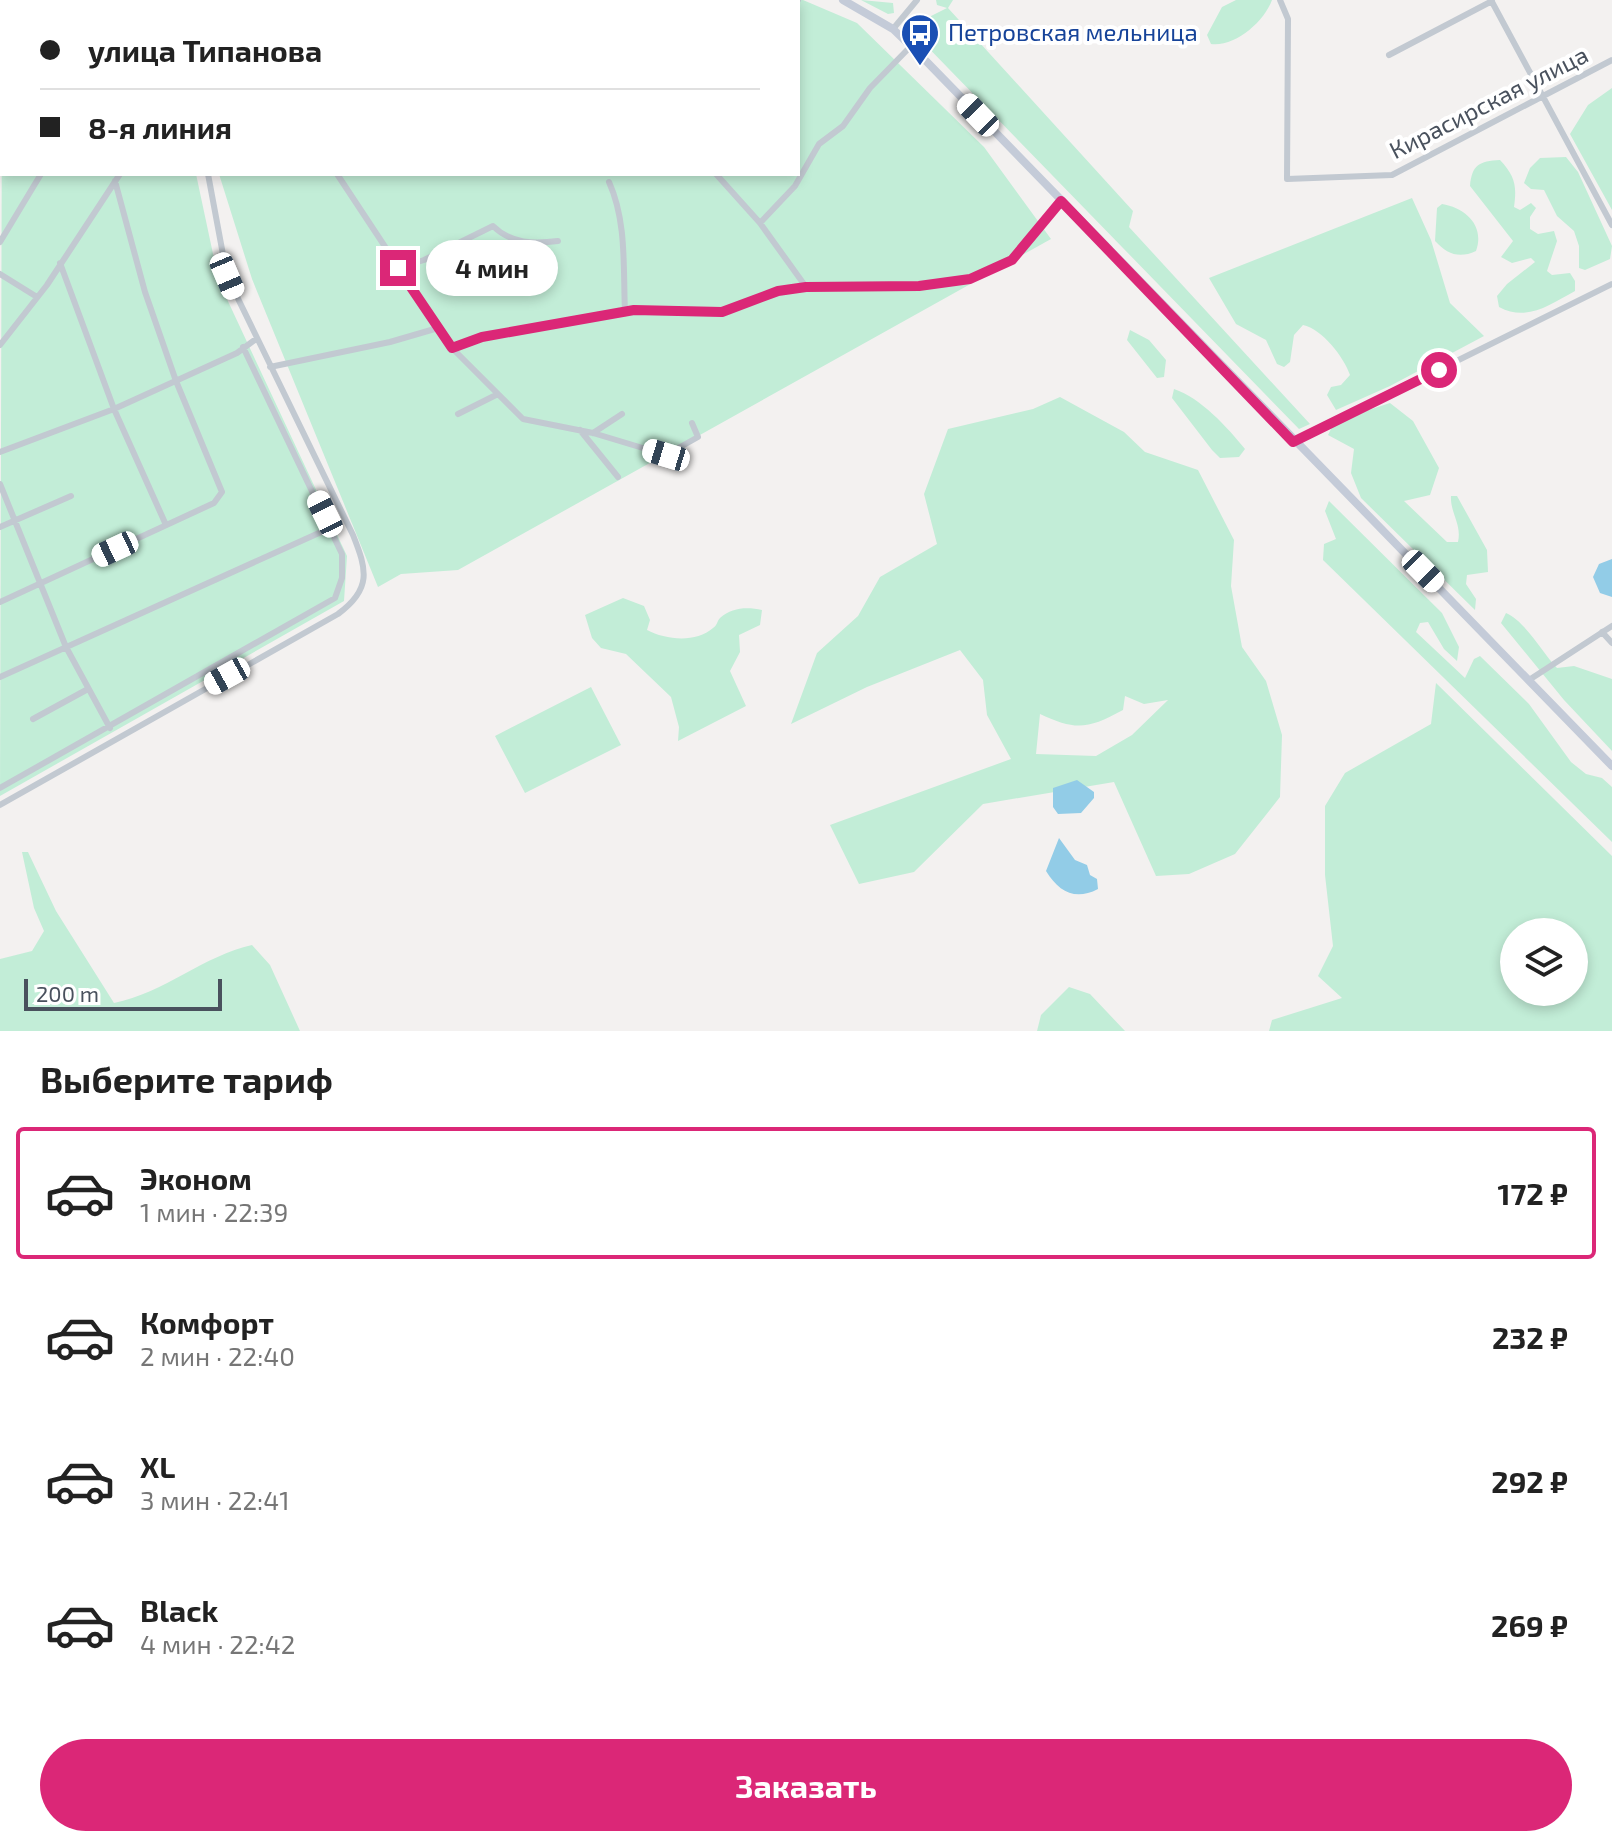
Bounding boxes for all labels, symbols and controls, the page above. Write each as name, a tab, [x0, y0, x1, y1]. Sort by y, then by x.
bus stop icon: Петровская мельница	[899, 12, 941, 67]
place label: Петровская мельница	[948, 17, 1198, 46]
text: улица Типанова	[88, 32, 322, 68]
street label: Кирасирская улица	[1384, 39, 1593, 165]
car	[953, 89, 1003, 141]
text: 8-я линия	[88, 109, 232, 145]
callout: 4 мин	[426, 240, 558, 296]
car	[207, 249, 247, 303]
route end	[380, 250, 416, 286]
text: 4 мин	[455, 252, 529, 283]
route start	[1421, 352, 1457, 388]
car	[640, 437, 692, 473]
car	[304, 487, 346, 541]
car	[88, 528, 142, 570]
car	[1398, 546, 1448, 596]
car	[200, 654, 254, 698]
map controls	[1500, 918, 1588, 1006]
button: layers	[1500, 918, 1588, 1006]
scale bar	[24, 975, 222, 1011]
text: 200 m	[36, 980, 99, 1006]
text: Выберите тариф	[40, 1057, 333, 1100]
icon: car	[44, 1157, 116, 1229]
text: Эконом	[140, 1160, 252, 1196]
text: 172 ₽	[1498, 1175, 1568, 1211]
text: 1 мин · 22:39	[140, 1196, 288, 1227]
icon: car	[44, 1301, 116, 1373]
text: Комфорт	[140, 1304, 274, 1340]
text: 232 ₽	[1492, 1319, 1568, 1355]
text: 2 мин · 22:40	[140, 1340, 295, 1371]
icon: car	[44, 1445, 116, 1517]
text: XL	[140, 1448, 175, 1484]
text: 292 ₽	[1491, 1463, 1568, 1499]
text: 3 мин · 22:41	[140, 1484, 290, 1515]
icon: car	[44, 1589, 116, 1661]
text: Black	[140, 1592, 218, 1628]
text: 269 ₽	[1491, 1607, 1568, 1643]
text: 4 мин · 22:42	[140, 1628, 295, 1659]
button: Заказать	[40, 1739, 1572, 1831]

